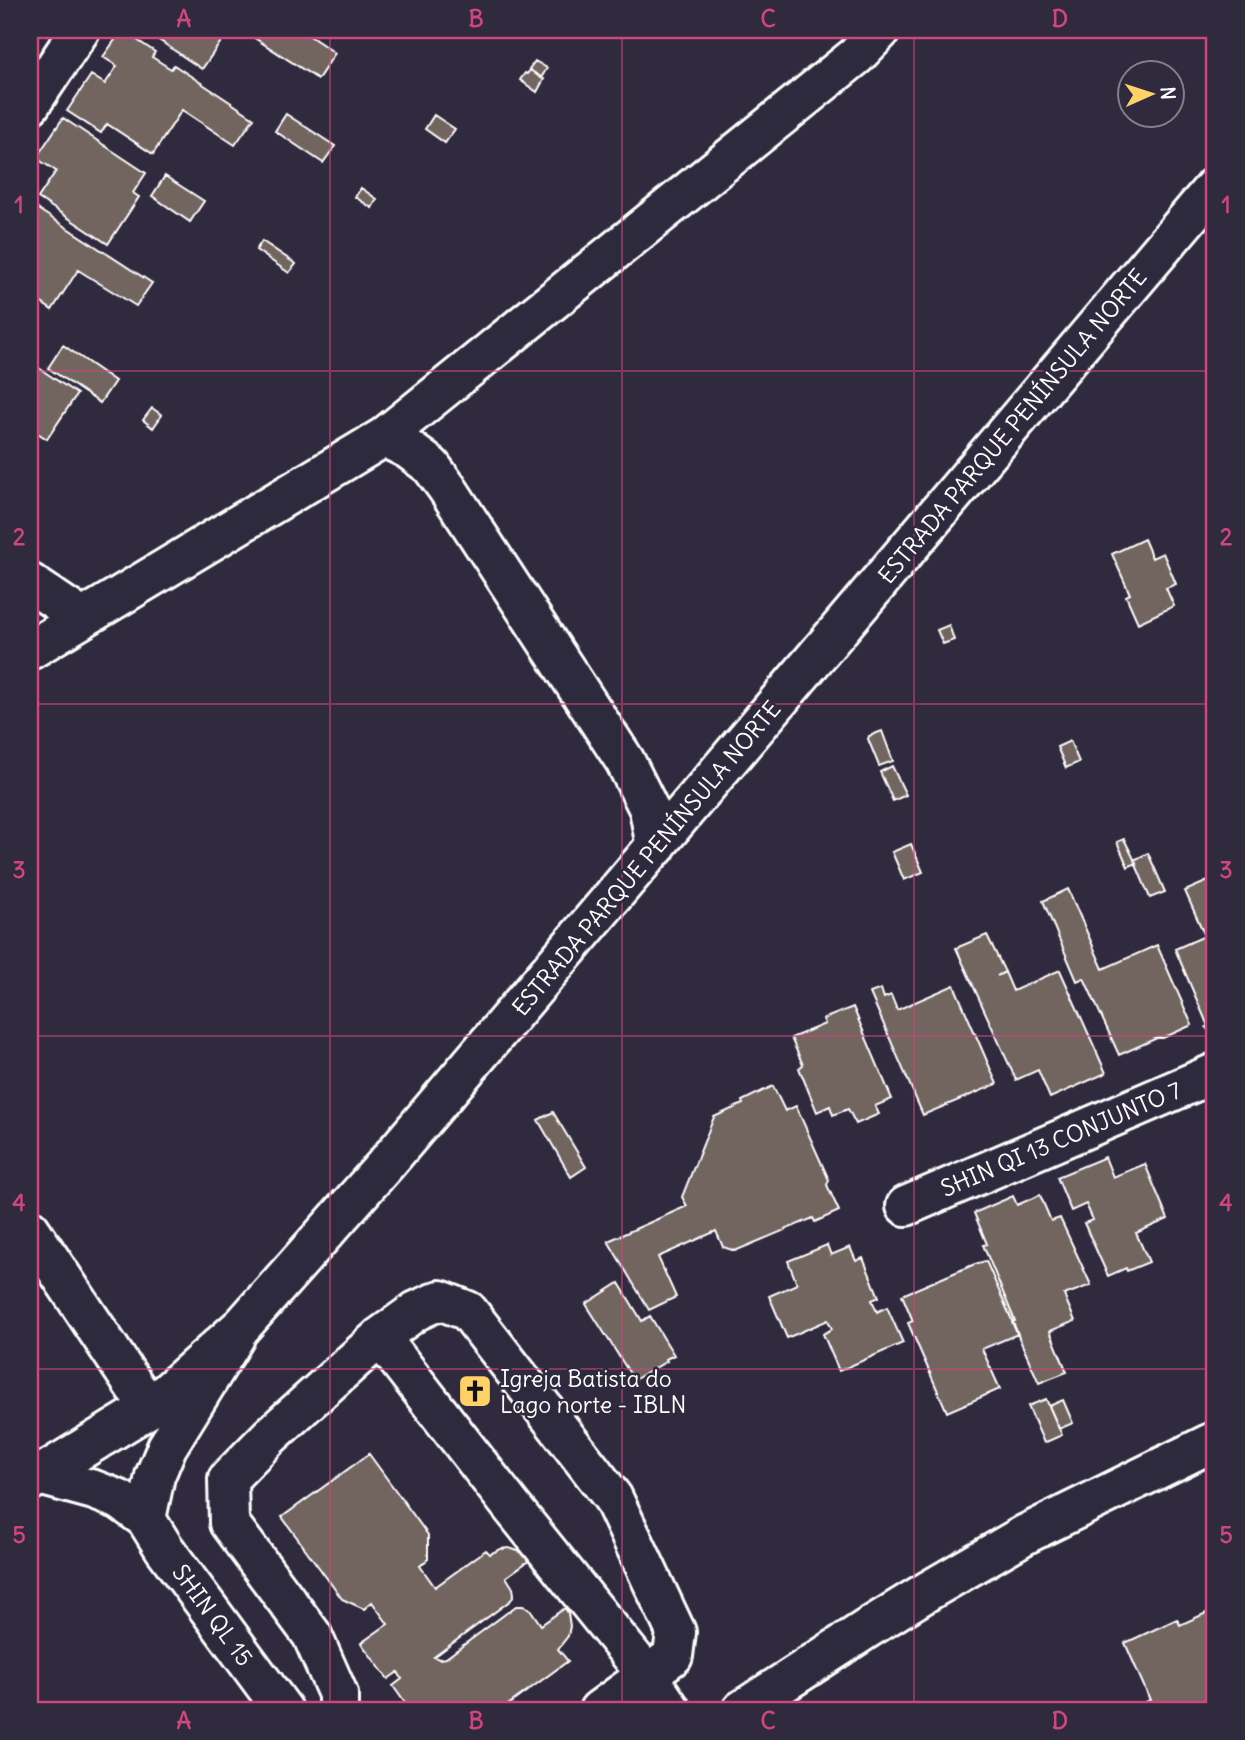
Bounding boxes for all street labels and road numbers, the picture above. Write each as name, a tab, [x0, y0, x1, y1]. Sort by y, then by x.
street label: ESTRADA PARQUE PENÍNSULA NORTE	[872, 263, 1152, 589]
street label: ESTRADA PARQUE PENÍNSULA NORTE	[506, 695, 786, 1021]
street label: SHIN QI 13 CONJUNTO 7	[936, 1075, 1186, 1203]
street label: SHIN QL 15	[166, 1559, 260, 1671]

